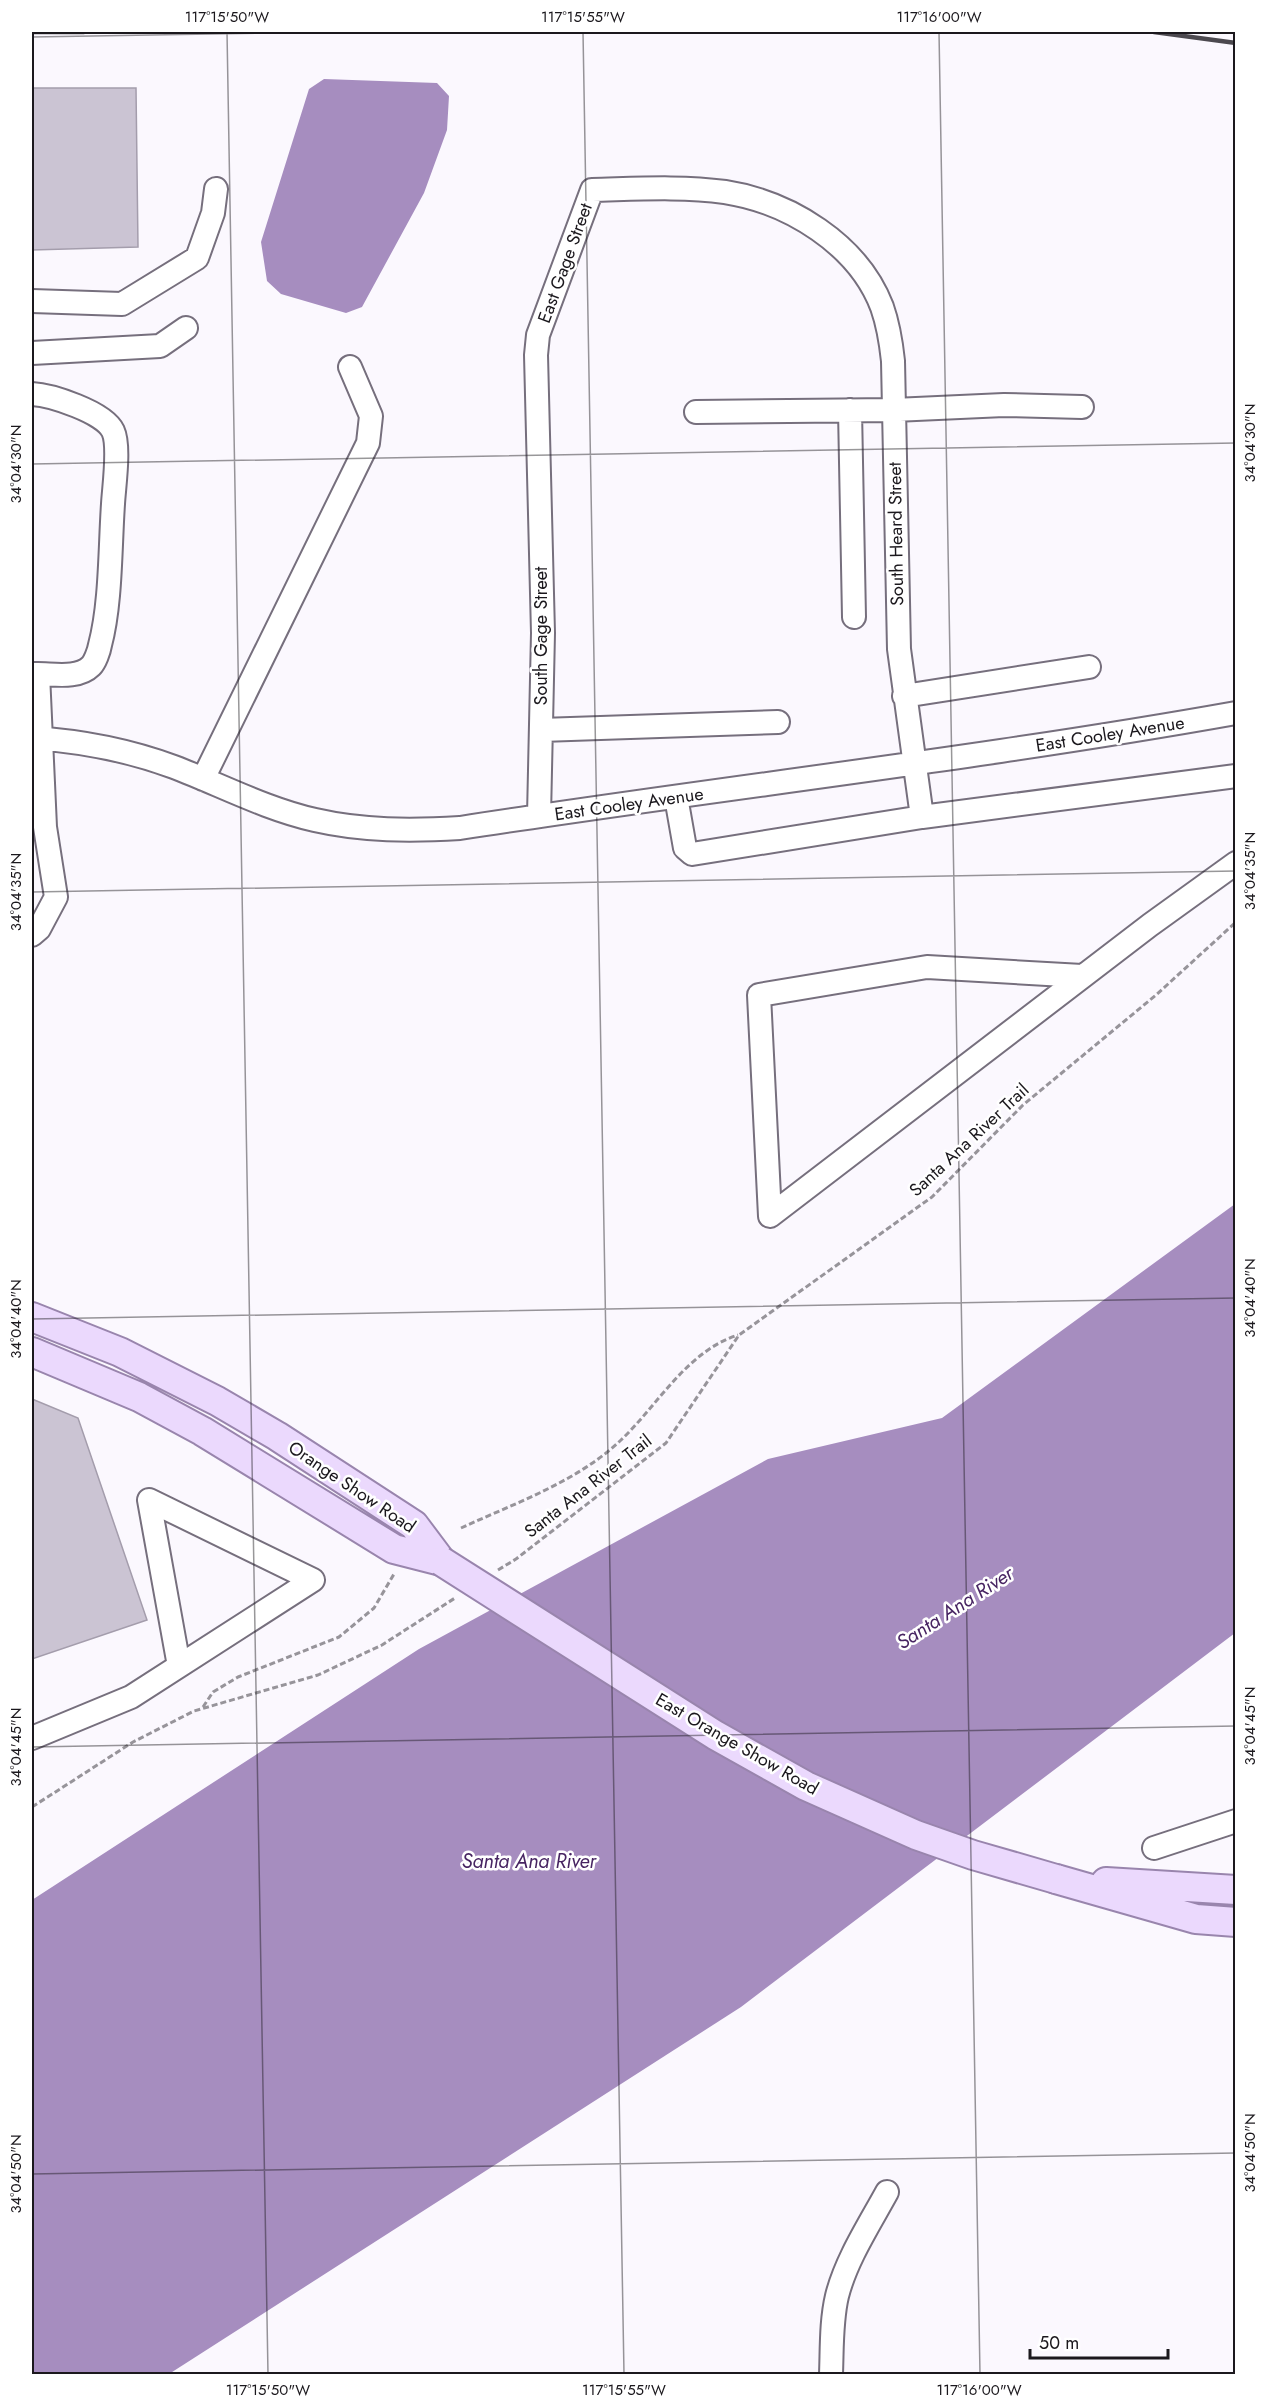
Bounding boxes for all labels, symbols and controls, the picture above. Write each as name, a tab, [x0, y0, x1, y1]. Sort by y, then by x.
text: 117°15'50"W	[185, 6, 269, 28]
text: 117°15'55"W	[541, 6, 625, 28]
text: 117°16'00"W	[896, 6, 982, 28]
street label: East Gage Street	[531, 199, 599, 327]
text: 34°04'30"N	[1239, 404, 1261, 482]
text: 34°04'30"N	[5, 425, 27, 503]
street label: South Heard Street	[882, 461, 910, 606]
street label: South Gage Street	[528, 566, 554, 705]
street label: East Cooley Avenue	[1034, 709, 1186, 759]
street label: East Cooley Avenue	[553, 781, 705, 827]
text: 34°04'35"N	[1239, 832, 1261, 910]
text: 34°04'35"N	[5, 853, 27, 931]
street label: Santa Ana River Trail	[903, 1077, 1035, 1203]
text: 34°04'40"N	[1239, 1258, 1261, 1338]
text: 34°04'40"N	[5, 1279, 27, 1359]
street label: Santa Ana River Trail	[519, 1428, 657, 1544]
street label: Orange Show Road	[283, 1435, 421, 1539]
water label: Santa Ana River	[891, 1558, 1020, 1657]
street label: East Orange Show Road	[651, 1687, 823, 1801]
text: 34°04'45"N	[1239, 1687, 1261, 1765]
text: 34°04'45"N	[5, 1708, 27, 1786]
water label: Santa Ana River	[462, 1847, 598, 1876]
text: 34°04'50"N	[1239, 2113, 1261, 2193]
text: 34°04'50"N	[5, 2134, 27, 2214]
scale bar	[1030, 2322, 1168, 2360]
text: 50 m	[1039, 2330, 1079, 2356]
text: 117°15'50"W	[226, 2379, 310, 2401]
text: 117°15'55"W	[582, 2379, 666, 2401]
text: 117°16'00"W	[936, 2379, 1022, 2401]

